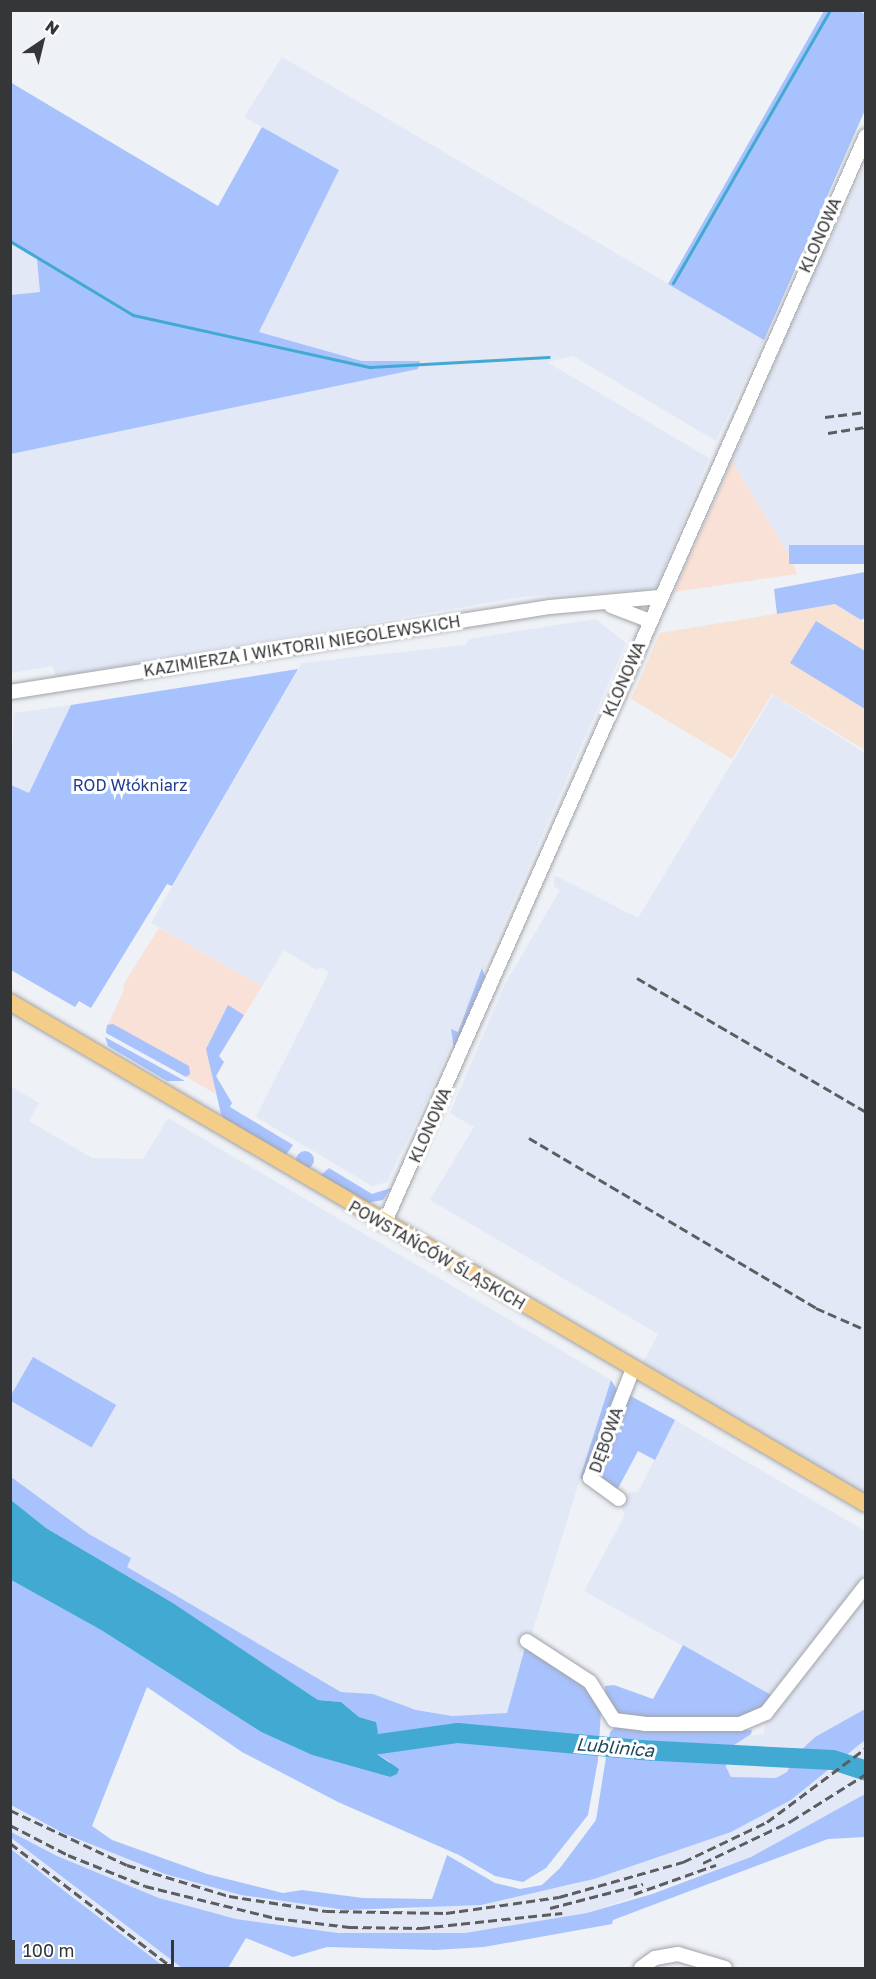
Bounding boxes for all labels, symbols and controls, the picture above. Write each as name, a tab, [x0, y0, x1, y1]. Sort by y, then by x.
north arrow	[12, 12, 72, 72]
text: N	[42, 16, 63, 39]
street label: KLONOWA	[795, 194, 845, 276]
street label: KAZIMIERZA I WIKTORII NIEGOLEWSKICH	[142, 611, 462, 681]
street label: KLONOWA	[599, 638, 649, 720]
park label: ROD Włókniarz	[73, 775, 187, 795]
street label: KLONOWA	[405, 1084, 455, 1166]
street label: POWSTAŃCÓW ŚLĄSKICH	[345, 1197, 529, 1313]
street label: DĘBOWA	[585, 1405, 627, 1475]
water label: Lublinica	[575, 1733, 655, 1761]
scale bar	[15, 1928, 177, 1966]
text: 100 m	[23, 1939, 74, 1961]

